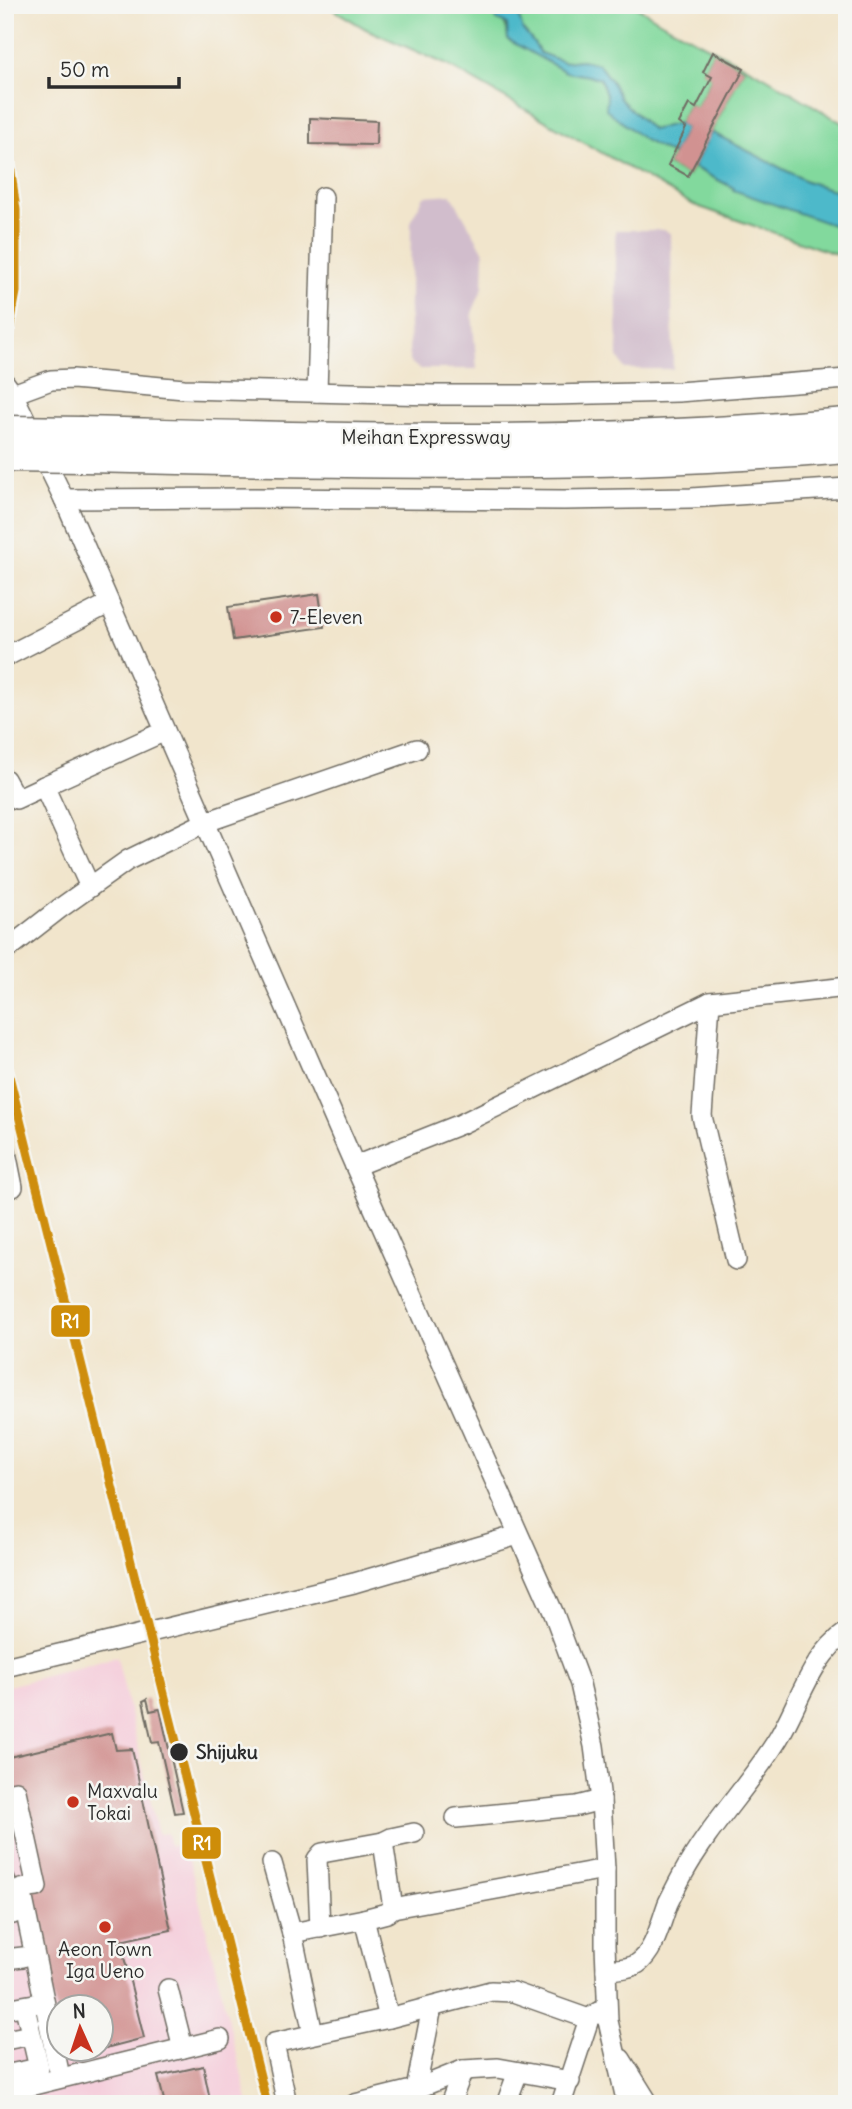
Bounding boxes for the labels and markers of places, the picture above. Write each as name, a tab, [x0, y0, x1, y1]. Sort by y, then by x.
place label: 7-Eleven	[290, 605, 363, 629]
marker: 7-Eleven	[268, 609, 284, 625]
place label: Shijuku	[196, 1740, 258, 1764]
marker: Shijuku	[168, 1741, 190, 1763]
place label: Maxvalu Tokai	[87, 1779, 158, 1825]
marker: Maxvalu Tokai	[65, 1794, 81, 1810]
marker: Aeon Town Iga Ueno	[97, 1919, 113, 1935]
place label: Aeon Town Iga Ueno	[58, 1937, 152, 1983]

